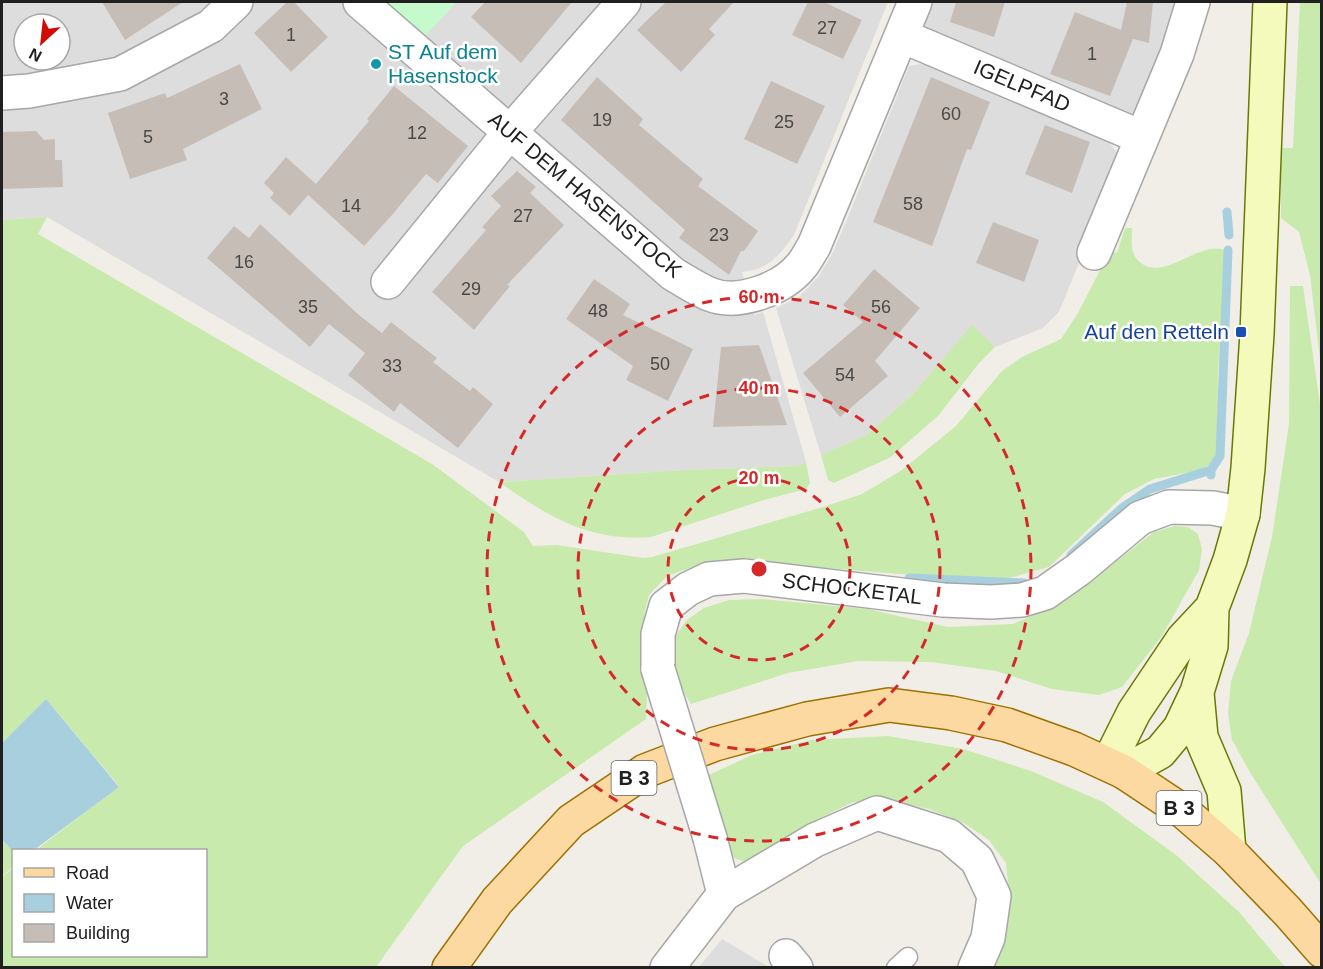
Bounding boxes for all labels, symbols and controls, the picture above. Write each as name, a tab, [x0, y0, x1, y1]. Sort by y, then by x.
north arrow	[12, 12, 72, 72]
house number: 27	[817, 18, 837, 38]
house number: 1	[286, 25, 296, 45]
place label: ST Auf dem Hasenstock	[388, 40, 498, 87]
house number: 1	[1087, 44, 1097, 64]
text: N	[26, 45, 44, 65]
street label: IGELPFAD	[970, 55, 1074, 116]
marker: ST Auf dem Hasenstock	[369, 57, 383, 71]
house number: 3	[219, 89, 229, 109]
house number: 60	[941, 104, 961, 124]
street label: AUF DEM HASENSTOCK	[484, 107, 686, 282]
house number: 19	[592, 110, 612, 130]
house number: 25	[774, 112, 794, 132]
house number: 12	[407, 123, 427, 143]
house number: 5	[143, 127, 153, 147]
house number: 58	[903, 194, 923, 214]
house number: 14	[341, 196, 361, 216]
house number: 27	[513, 206, 533, 226]
house number: 23	[709, 225, 729, 245]
house number: 16	[234, 252, 254, 272]
house number: 29	[461, 279, 481, 299]
text: 60 m	[738, 287, 780, 307]
house number: 35	[298, 297, 318, 317]
house number: 56	[871, 297, 891, 317]
house number: 48	[588, 301, 608, 321]
place label: Auf den Retteln	[1084, 320, 1229, 343]
marker: Auf den Retteln	[1234, 325, 1248, 339]
house number: 50	[650, 354, 670, 374]
house number: 33	[382, 356, 402, 376]
house number: 54	[835, 365, 855, 385]
text: 40 m	[738, 378, 780, 398]
text: 20 m	[738, 468, 780, 488]
centre of rings	[749, 559, 769, 579]
street label: SCHOCKETAL	[781, 569, 923, 608]
road number: B 3	[612, 761, 656, 795]
road number: B 3	[1156, 791, 1202, 825]
legend	[12, 849, 207, 957]
text: Road	[66, 863, 109, 883]
text: Water	[66, 893, 113, 913]
text: Building	[66, 923, 130, 943]

